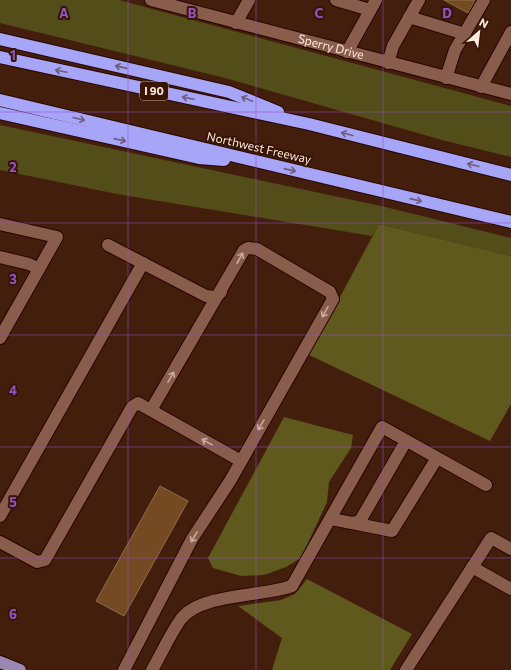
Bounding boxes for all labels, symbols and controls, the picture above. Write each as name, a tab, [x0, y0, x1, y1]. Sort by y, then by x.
text: A	[59, 5, 69, 21]
text: B	[188, 5, 197, 21]
text: C	[315, 5, 324, 21]
text: D	[442, 5, 452, 21]
north arrow	[459, 12, 499, 52]
text: N	[477, 15, 491, 30]
street label: Sperry Drive	[297, 31, 366, 61]
text: 1	[10, 47, 16, 63]
one-way arrow	[114, 63, 127, 71]
one-way arrow	[55, 66, 68, 74]
road number: I 90	[140, 82, 168, 100]
one-way arrow	[182, 94, 195, 102]
one-way arrow	[241, 95, 253, 102]
one-way arrow	[72, 115, 85, 123]
street label: Northwest Freeway	[206, 128, 313, 166]
one-way arrow	[341, 129, 354, 137]
one-way arrow	[113, 137, 126, 145]
text: 2	[9, 159, 17, 175]
one-way arrow	[467, 161, 480, 169]
one-way arrow	[283, 166, 296, 174]
one-way arrow	[410, 196, 423, 204]
one-way arrow	[237, 252, 244, 264]
text: 3	[9, 271, 17, 287]
one-way arrow	[321, 306, 329, 318]
one-way arrow	[167, 371, 175, 383]
text: 4	[9, 382, 17, 398]
one-way arrow	[257, 419, 264, 431]
one-way arrow	[201, 437, 213, 445]
text: 5	[9, 494, 17, 510]
one-way arrow	[189, 531, 197, 543]
text: 6	[9, 606, 17, 622]

